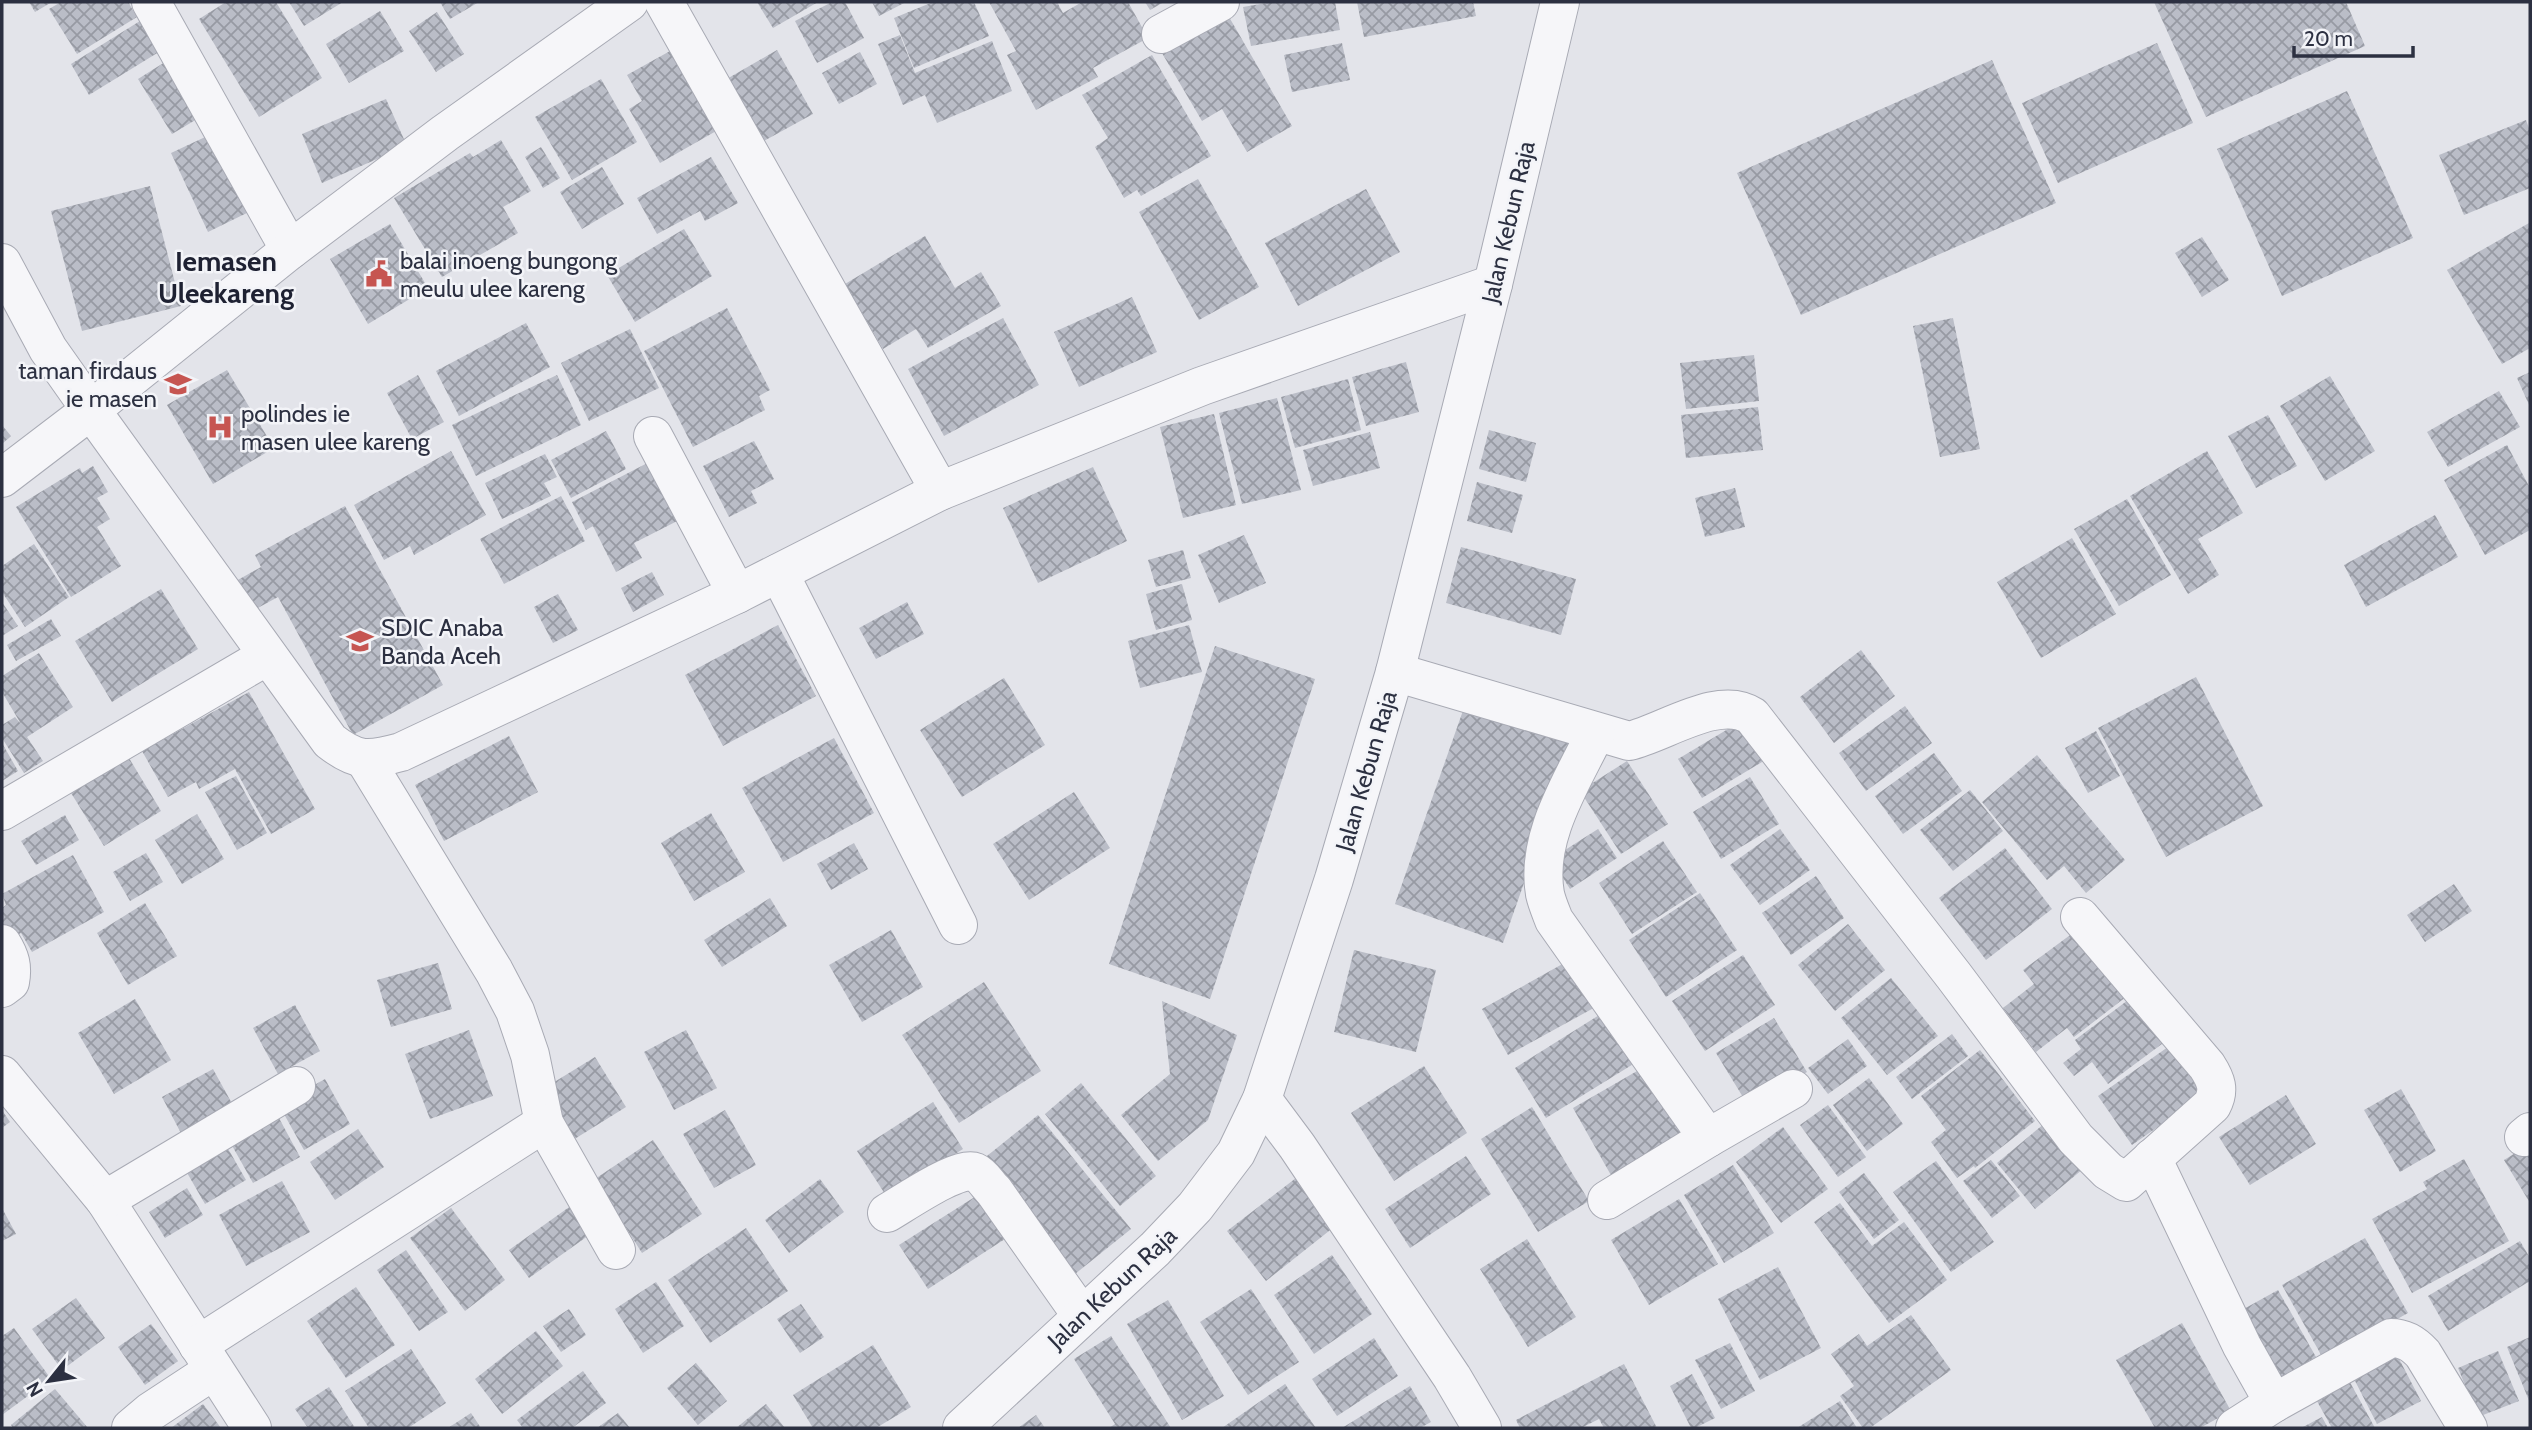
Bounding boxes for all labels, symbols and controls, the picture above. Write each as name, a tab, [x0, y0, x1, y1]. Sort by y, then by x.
scale bar	[2294, 14, 2413, 58]
text: 20 m	[2304, 26, 2353, 51]
street label: Jalan Kebun Raja	[1475, 138, 1541, 307]
district label: Iemasen Uleekareng	[158, 244, 294, 310]
place label: balai inoeng bungong meulu ulee kareng	[400, 246, 618, 303]
public building icon: balai inoeng bungong meulu ulee kareng	[364, 259, 394, 289]
place label: taman firdaus ie masen	[18, 356, 157, 413]
school or university icon: taman firdaus ie masen	[163, 369, 193, 399]
place label: polindes ie masen ulee kareng	[241, 399, 431, 456]
hospital icon: polindes ie masen ulee kareng	[205, 412, 235, 442]
place label: SDIC Anaba Banda Aceh	[381, 613, 504, 670]
school or university icon: SDIC Anaba Banda Aceh	[345, 626, 375, 656]
street label: Jalan Kebun Raja	[1329, 687, 1403, 856]
street label: Jalan Kebun Raja	[1041, 1221, 1183, 1356]
north arrow	[14, 1346, 84, 1416]
text: N	[21, 1378, 48, 1401]

